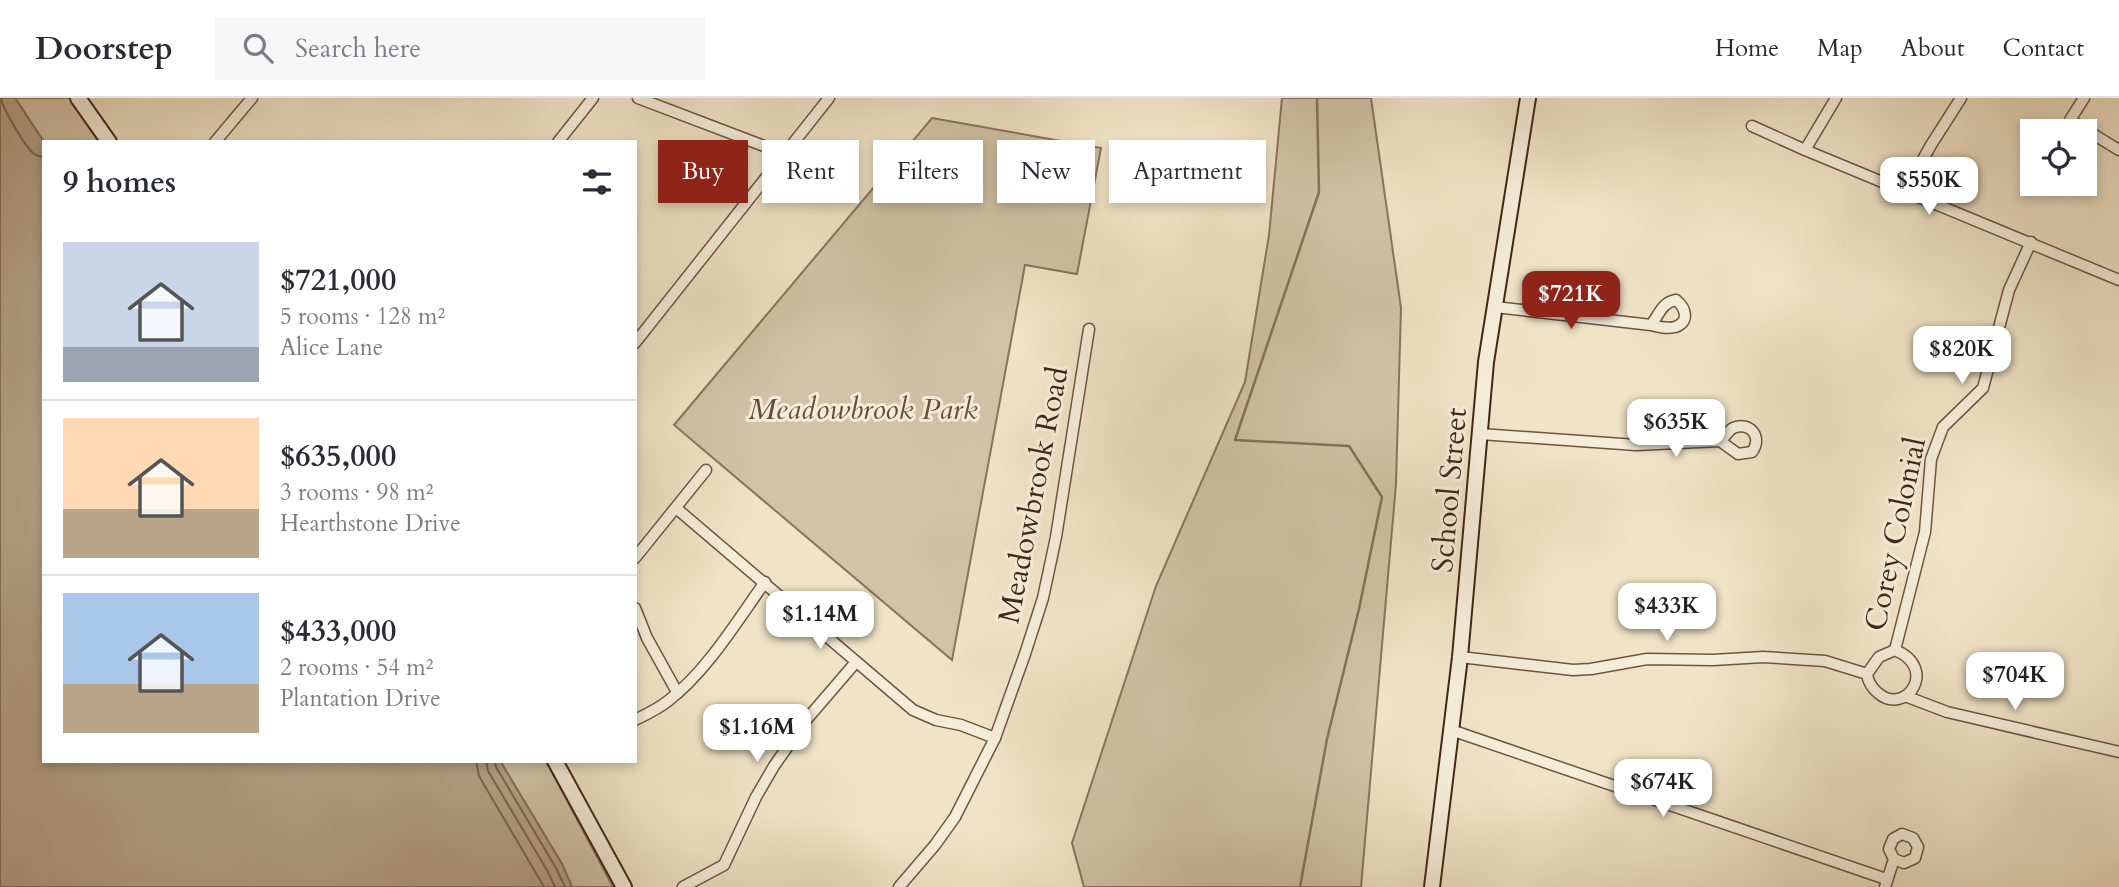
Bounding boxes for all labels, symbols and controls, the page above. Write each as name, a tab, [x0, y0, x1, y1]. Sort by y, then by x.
search box	[215, 17, 705, 80]
text: Doorstep	[35, 26, 173, 71]
icon: search	[239, 29, 277, 67]
text: Search here	[295, 31, 421, 66]
text: Home	[1715, 32, 1779, 65]
text: Map	[1817, 32, 1863, 65]
text: About	[1901, 32, 1965, 65]
text: Contact	[2003, 32, 2084, 65]
map controls	[2020, 119, 2097, 196]
button: locate	[2020, 119, 2097, 196]
chip: Buy	[658, 140, 748, 203]
chip: Rent	[762, 140, 859, 203]
chip: Filters	[873, 140, 983, 203]
chip: New	[997, 140, 1095, 203]
chip: Apartment	[1109, 140, 1266, 203]
pin: $550K	[1880, 158, 1978, 217]
text: 9 homes	[63, 162, 176, 203]
icon: filters	[578, 163, 616, 201]
text: $550K	[1896, 164, 1962, 195]
text: $721,000	[280, 260, 396, 301]
icon: home	[119, 270, 203, 354]
pin: $721K	[1522, 272, 1620, 331]
text: $721K	[1538, 278, 1604, 309]
text: 5 rooms · 128 m²	[280, 301, 445, 332]
pin: $820K	[1913, 327, 2011, 386]
text: Alice Lane	[280, 332, 383, 363]
text: $820K	[1929, 333, 1995, 364]
street label: Meadowbrook Road	[989, 363, 1078, 627]
park label: Meadowbrook Park	[748, 389, 978, 430]
pin: $635K	[1627, 400, 1725, 459]
street label: School Street	[1422, 405, 1477, 574]
text: $635K	[1643, 406, 1709, 437]
street label: Corey Colonial	[1855, 433, 1936, 635]
text: $635,000	[280, 436, 396, 477]
icon: home	[119, 446, 203, 530]
text: 3 rooms · 98 m²	[280, 477, 433, 508]
text: Hearthstone Drive	[280, 508, 461, 539]
pin: $433K	[1618, 584, 1716, 643]
text: $433K	[1634, 590, 1700, 621]
pin: $1.14M	[763, 592, 877, 651]
text: $1.14M	[782, 598, 858, 629]
text: $433,000	[280, 611, 396, 652]
icon: home	[119, 621, 203, 705]
text: 2 rooms · 54 m²	[280, 652, 433, 683]
pin: $704K	[1966, 652, 2064, 712]
text: $704K	[1982, 659, 2048, 690]
text: Plantation Drive	[280, 683, 441, 714]
pin: $1.16M	[700, 704, 814, 764]
text: $1.16M	[719, 711, 795, 742]
pin: $674K	[1614, 760, 1712, 819]
text: $674K	[1630, 766, 1696, 797]

